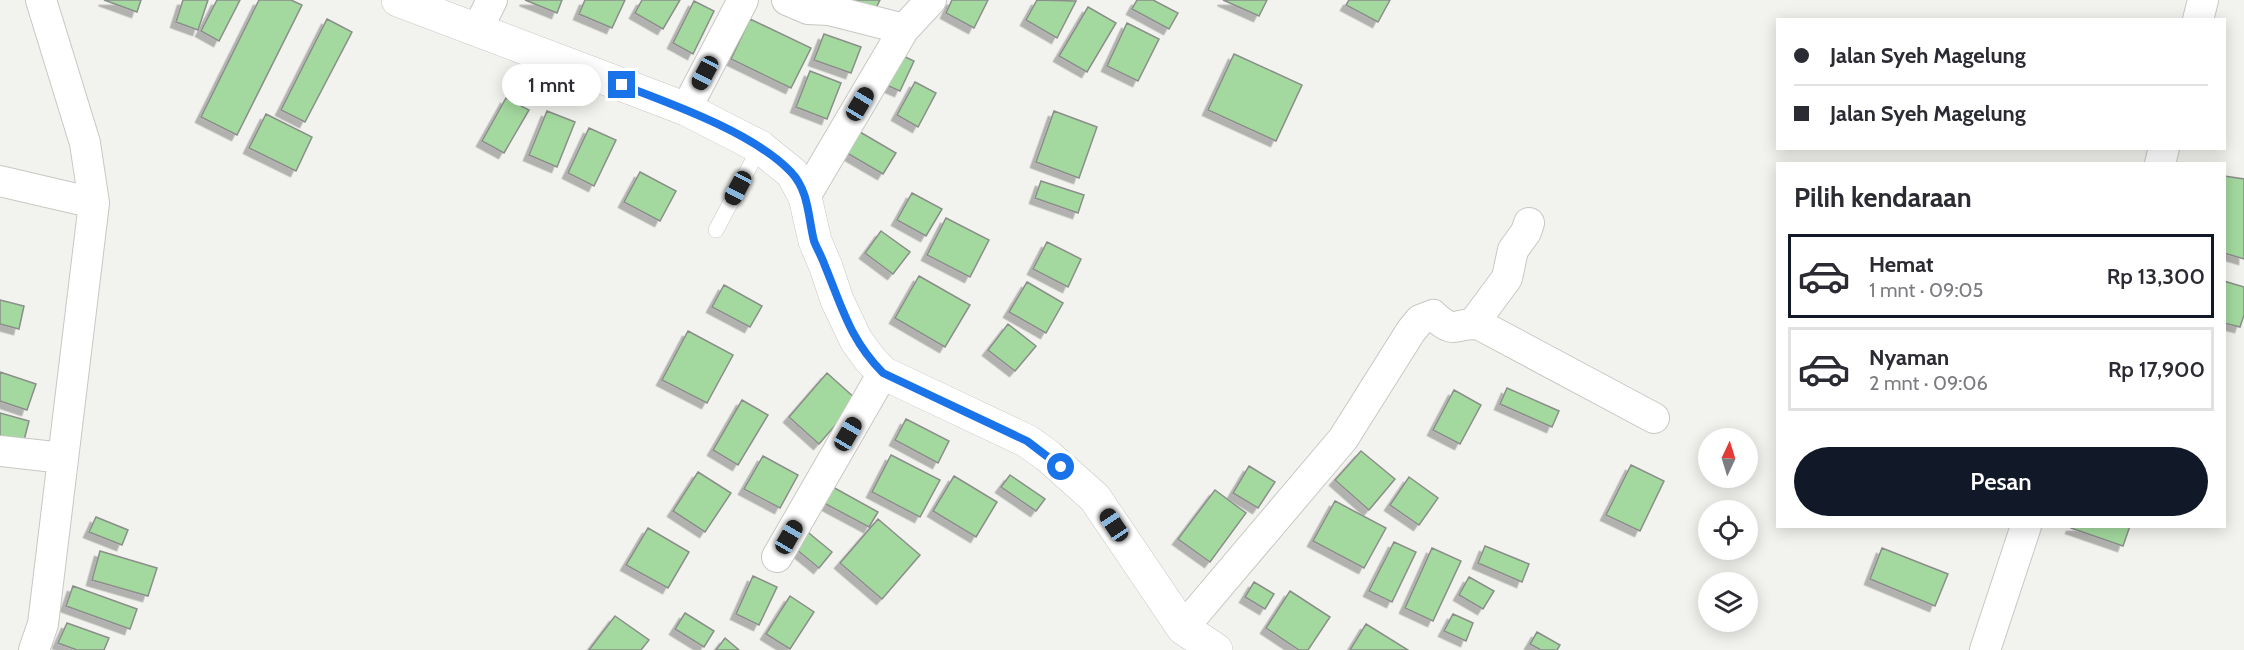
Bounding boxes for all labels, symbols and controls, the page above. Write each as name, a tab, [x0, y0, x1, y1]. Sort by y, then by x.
text: Jalan Syeh Magelung	[1830, 42, 2026, 69]
car	[689, 53, 721, 93]
callout: 1 mnt	[502, 64, 601, 106]
route end	[608, 71, 635, 98]
text: 1 mnt	[528, 73, 575, 97]
car	[843, 84, 877, 124]
text: Jalan Syeh Magelung	[1830, 100, 2026, 127]
car	[722, 168, 754, 208]
text: Pilih kendaraan	[1794, 181, 1972, 214]
icon: car	[1797, 249, 1851, 303]
text: Hemat	[1869, 251, 1934, 278]
text: Rp 13,300	[2107, 263, 2205, 290]
text: 1 mnt · 09:05	[1869, 278, 1983, 302]
icon: car	[1797, 342, 1851, 396]
text: Nyaman	[1869, 344, 1949, 371]
text: Rp 17,900	[2108, 356, 2205, 383]
text: 2 mnt · 09:06	[1869, 371, 1988, 395]
car	[831, 414, 865, 454]
north arrow	[1698, 428, 1758, 488]
map controls	[1698, 428, 1758, 632]
button: Pesan	[1794, 447, 2208, 516]
route start	[1047, 453, 1074, 480]
button: locate	[1698, 500, 1758, 560]
car	[1096, 505, 1132, 545]
car	[772, 517, 806, 557]
button: layers	[1698, 572, 1758, 632]

